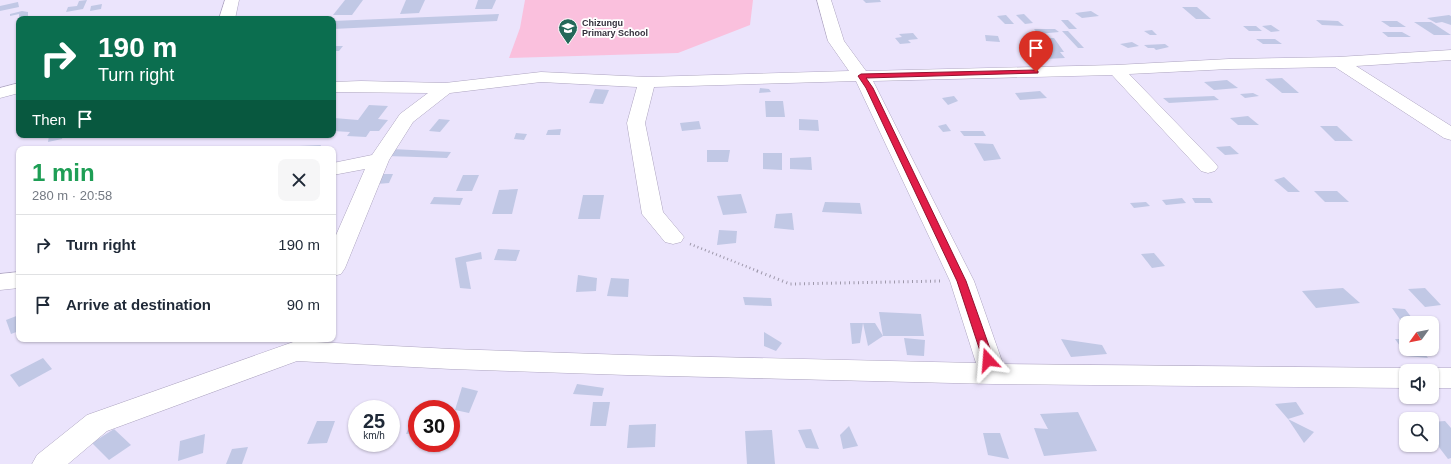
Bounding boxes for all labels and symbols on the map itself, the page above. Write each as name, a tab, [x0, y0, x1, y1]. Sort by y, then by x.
school or university icon: Chizungu Primary School	[557, 17, 579, 45]
place label: Chizungu Primary School	[582, 18, 648, 38]
pin	[1019, 31, 1053, 72]
north arrow	[1399, 316, 1439, 356]
position arrow	[967, 339, 1009, 381]
speed limit sign: 30	[408, 400, 460, 452]

